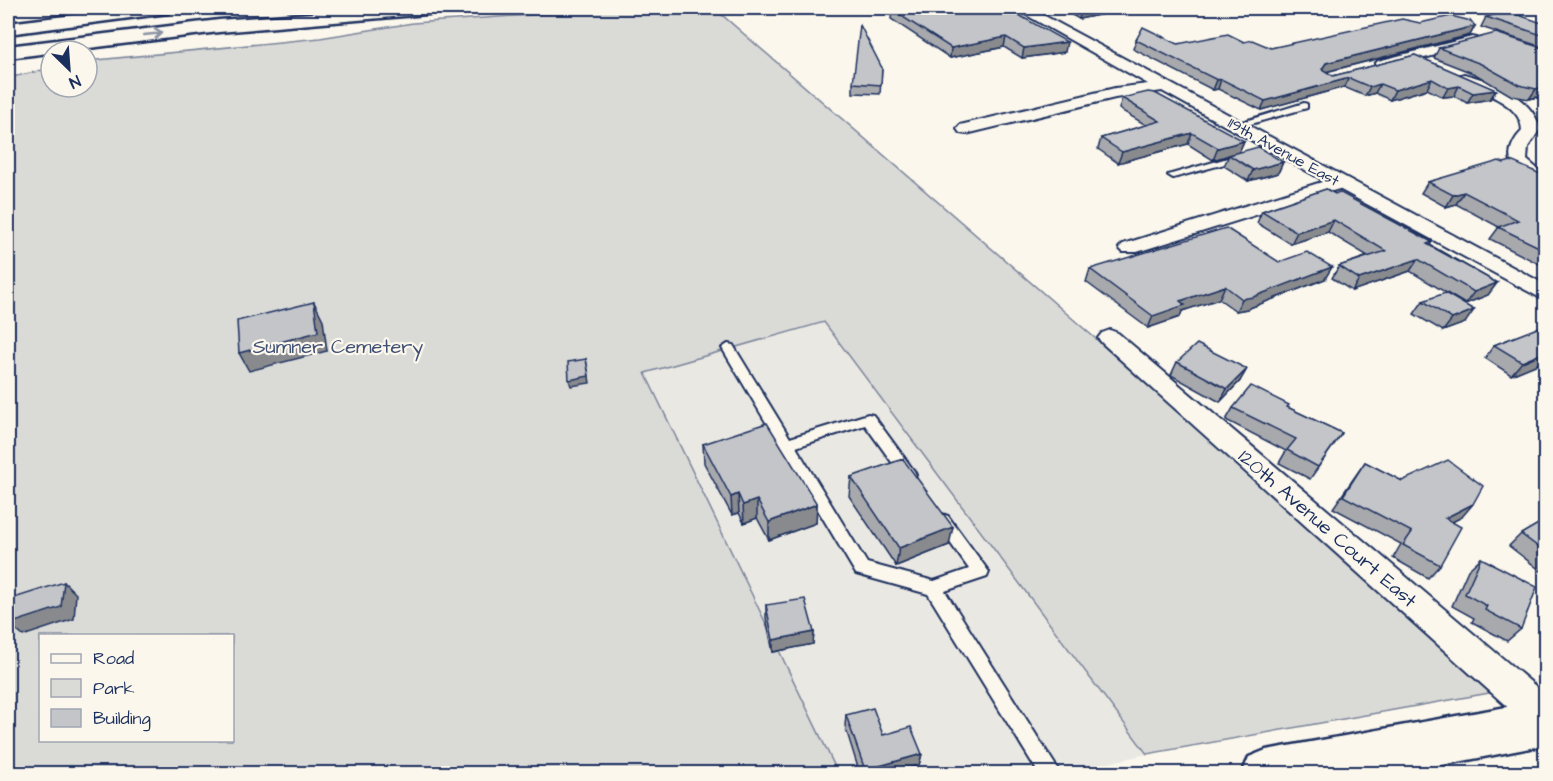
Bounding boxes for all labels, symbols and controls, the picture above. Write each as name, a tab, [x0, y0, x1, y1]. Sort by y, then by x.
one-way arrow	[142, 28, 162, 39]
north arrow	[39, 39, 99, 99]
text: N	[66, 70, 84, 94]
street label: 119th Avenue East	[1224, 112, 1344, 192]
park label: Sumner Cemetery	[253, 333, 423, 362]
street label: 120th Avenue Court East	[1232, 443, 1423, 614]
legend	[39, 634, 234, 742]
text: Road	[93, 646, 134, 671]
text: Park	[93, 676, 135, 701]
text: Building	[93, 706, 151, 732]

